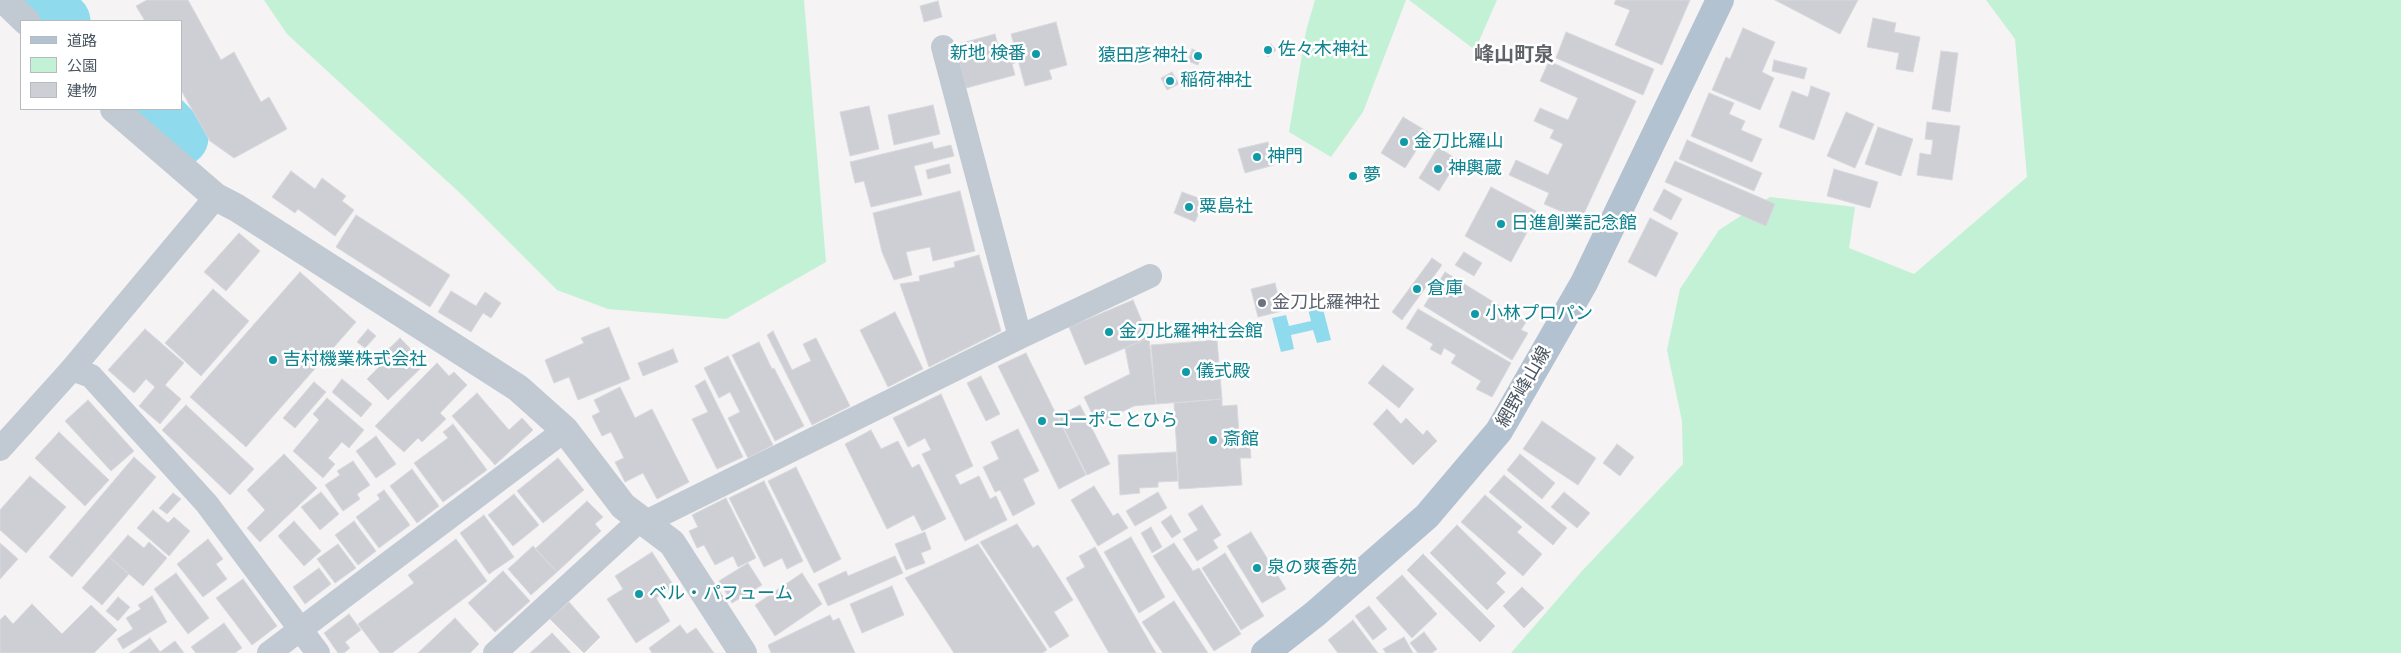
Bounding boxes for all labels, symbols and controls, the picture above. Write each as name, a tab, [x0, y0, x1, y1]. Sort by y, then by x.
legend	[20, 20, 182, 110]
text: 道路	[67, 32, 97, 50]
place label: 佐々木神社	[1278, 39, 1368, 61]
place label: 新地 検番	[950, 43, 1026, 65]
district label: 峰山町泉	[1474, 43, 1554, 67]
marker: 佐々木神社	[1262, 44, 1274, 56]
place label: 猿田彦神社	[1098, 45, 1188, 67]
marker: 新地 検番	[1030, 48, 1042, 60]
marker: 猿田彦神社	[1192, 50, 1204, 62]
text: 公園	[67, 57, 97, 75]
place label: 稲荷神社	[1180, 70, 1252, 92]
marker: 稲荷神社	[1164, 75, 1176, 87]
text: 建物	[67, 82, 97, 100]
place label: 金刀比羅山	[1414, 131, 1504, 153]
marker: 金刀比羅山	[1398, 136, 1410, 148]
place label: 神門	[1267, 146, 1303, 168]
marker: 神門	[1251, 151, 1263, 163]
place label: 神輿蔵	[1448, 158, 1502, 180]
marker: 神輿蔵	[1432, 163, 1444, 175]
place label: 夢	[1363, 165, 1381, 187]
marker: 夢	[1347, 170, 1359, 182]
place label: 粟島社	[1199, 196, 1253, 218]
marker: 粟島社	[1183, 201, 1195, 213]
place label: 日進創業記念館	[1511, 213, 1637, 235]
marker: 日進創業記念館	[1495, 218, 1507, 230]
place label: 倉庫	[1427, 278, 1463, 300]
marker: 倉庫	[1411, 283, 1423, 295]
place label: 金刀比羅神社	[1272, 292, 1380, 314]
marker: 金刀比羅神社	[1256, 297, 1268, 309]
place label: 小林プロパン	[1485, 303, 1593, 325]
marker: 小林プロパン	[1469, 308, 1481, 320]
place label: 金刀比羅神社会館	[1119, 321, 1263, 343]
marker: 金刀比羅神社会館	[1103, 326, 1115, 338]
street label: 網野峰山線	[1492, 343, 1556, 431]
place label: 吉村機業株式会社	[283, 349, 427, 371]
marker: 吉村機業株式会社	[267, 354, 279, 366]
place label: 儀式殿	[1196, 361, 1250, 383]
marker: 儀式殿	[1180, 366, 1192, 378]
place label: コーポことひら	[1052, 410, 1178, 432]
marker: コーポことひら	[1036, 415, 1048, 427]
place label: 斎館	[1223, 429, 1259, 451]
marker: 斎館	[1207, 434, 1219, 446]
place label: 泉の爽香苑	[1267, 557, 1357, 579]
marker: 泉の爽香苑	[1251, 562, 1263, 574]
place label: ベル・パフューム	[649, 583, 793, 605]
marker: ベル・パフューム	[633, 588, 645, 600]

